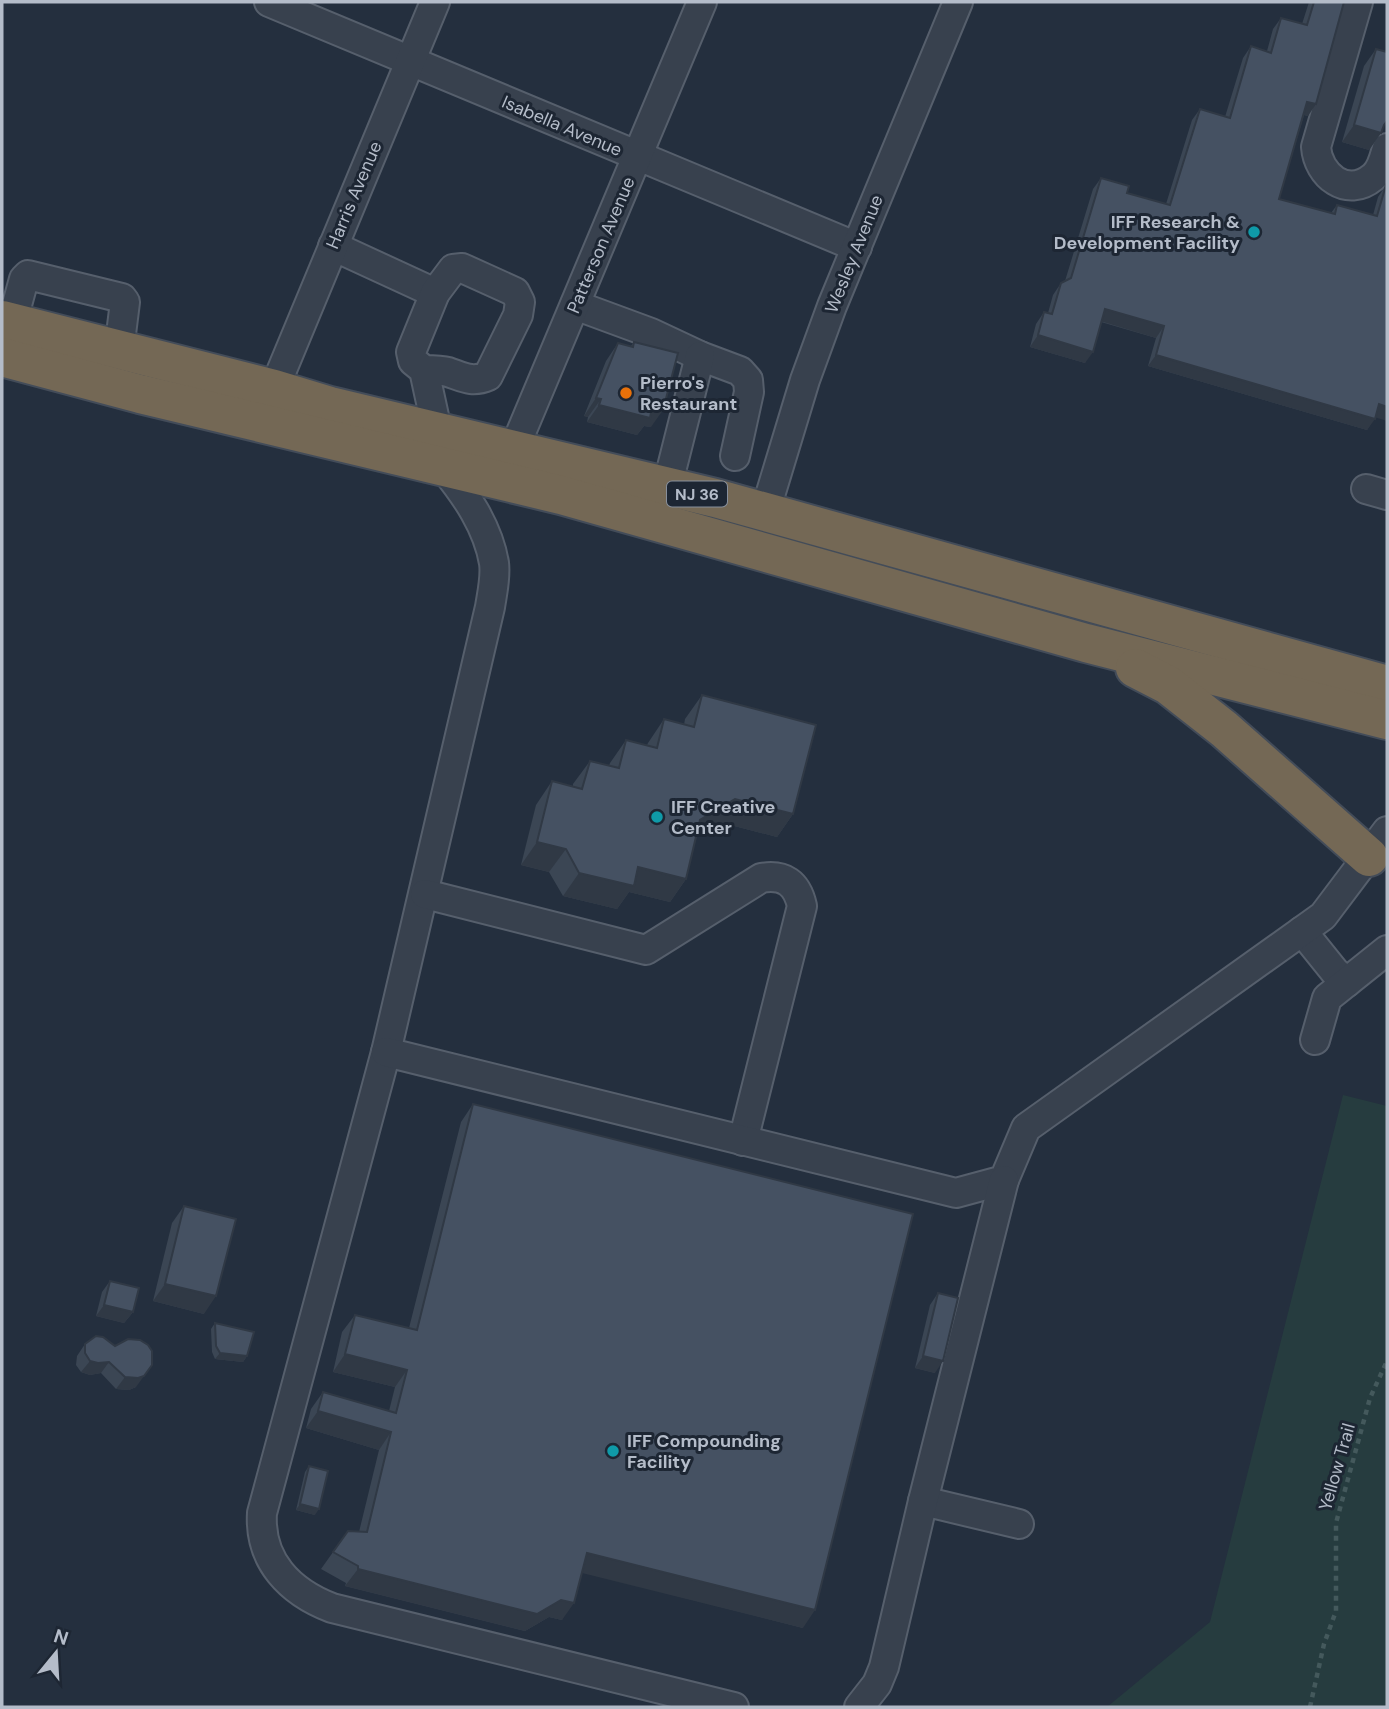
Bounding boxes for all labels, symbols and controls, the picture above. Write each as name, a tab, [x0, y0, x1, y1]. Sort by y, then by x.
street label: Isabella Avenue	[498, 90, 626, 162]
street label: Harris Avenue	[321, 138, 387, 252]
street label: Patterson Avenue	[561, 173, 641, 317]
street label: Wesley Avenue	[819, 191, 889, 317]
place label: IFF Research & Development Facility	[1054, 210, 1240, 255]
marker: IFF Research & Development Facility	[1246, 224, 1262, 240]
place label: Pierro's Restaurant	[640, 371, 737, 416]
marker: Pierro's Restaurant	[618, 385, 634, 401]
road number: NJ 36	[667, 481, 727, 506]
place label: IFF Creative Center	[671, 795, 775, 840]
marker: IFF Creative Center	[649, 809, 665, 825]
street label: Yellow Trail	[1313, 1421, 1361, 1513]
place label: IFF Compounding Facility	[627, 1429, 781, 1474]
marker: IFF Compounding Facility	[605, 1443, 621, 1459]
north arrow	[21, 1618, 91, 1688]
text: N	[51, 1623, 72, 1651]

